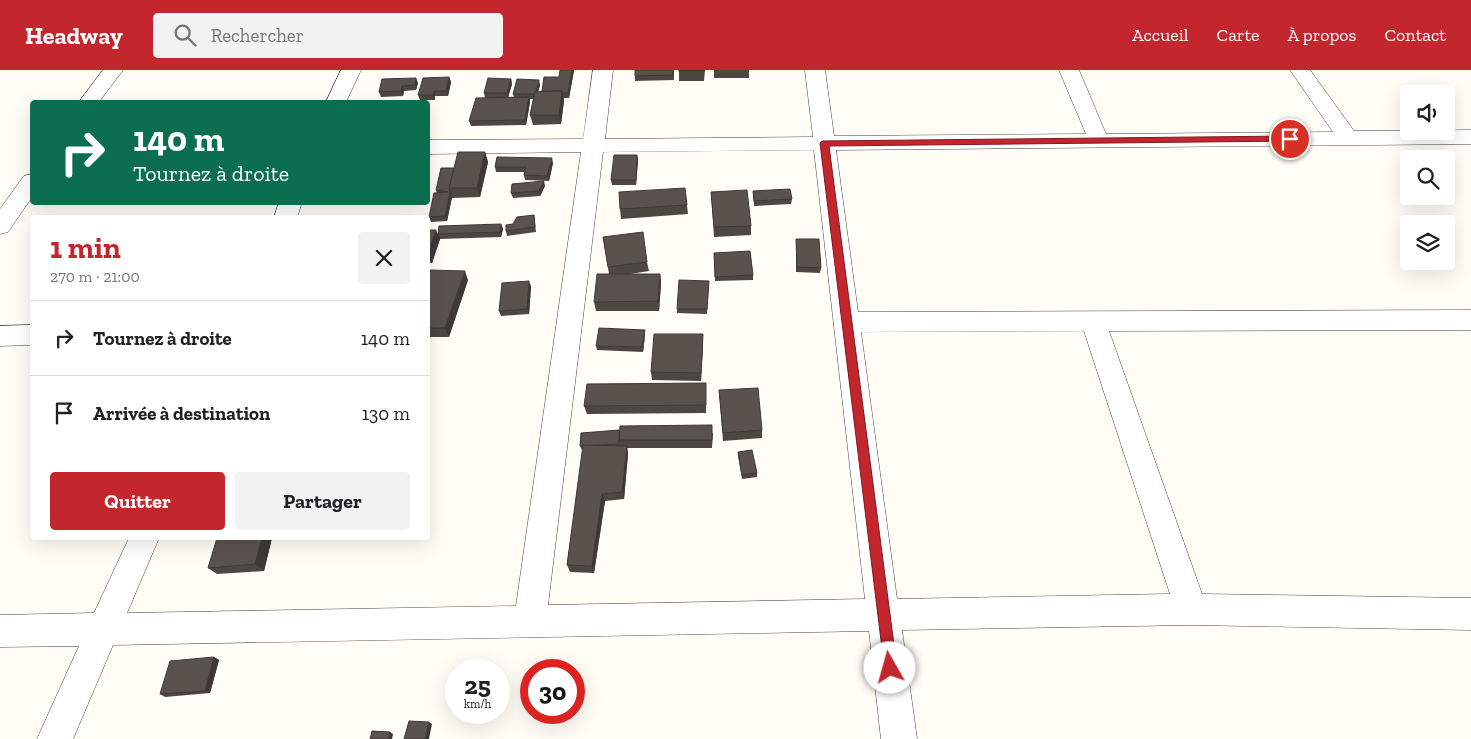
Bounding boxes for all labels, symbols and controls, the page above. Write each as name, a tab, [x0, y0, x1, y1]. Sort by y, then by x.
search box	[153, 13, 503, 58]
text: Headway	[25, 21, 123, 50]
icon: search	[171, 21, 199, 49]
text: Rechercher	[211, 24, 304, 47]
text: Accueil	[1132, 24, 1189, 46]
text: Carte	[1217, 24, 1260, 46]
text: À propos	[1288, 24, 1356, 46]
text: Contact	[1384, 24, 1446, 46]
map controls	[1400, 85, 1455, 270]
button: sound	[1400, 85, 1455, 140]
text: 140 m	[133, 118, 224, 160]
pin	[1269, 118, 1311, 160]
icon: right	[50, 120, 115, 185]
icon: arrive	[1276, 125, 1304, 153]
button: search	[1400, 150, 1455, 205]
text: Tournez à droite	[133, 160, 289, 187]
button: layers	[1400, 215, 1455, 270]
text: 1 min	[50, 230, 121, 266]
button: close	[358, 232, 410, 284]
text: 270 m · 21:00	[50, 267, 140, 286]
icon: right	[50, 324, 78, 352]
text: Tournez à droite	[93, 327, 232, 350]
text: 140 m	[361, 327, 410, 350]
icon: arrive	[50, 399, 78, 427]
text: Arrivée à destination	[93, 402, 270, 425]
text: 130 m	[362, 402, 410, 425]
button: Quitter	[50, 472, 225, 530]
button: Partager	[235, 472, 410, 530]
position arrow	[863, 641, 915, 693]
speed limit sign: 30	[520, 659, 585, 724]
text: 25	[464, 670, 491, 700]
text: km/h	[464, 697, 491, 711]

